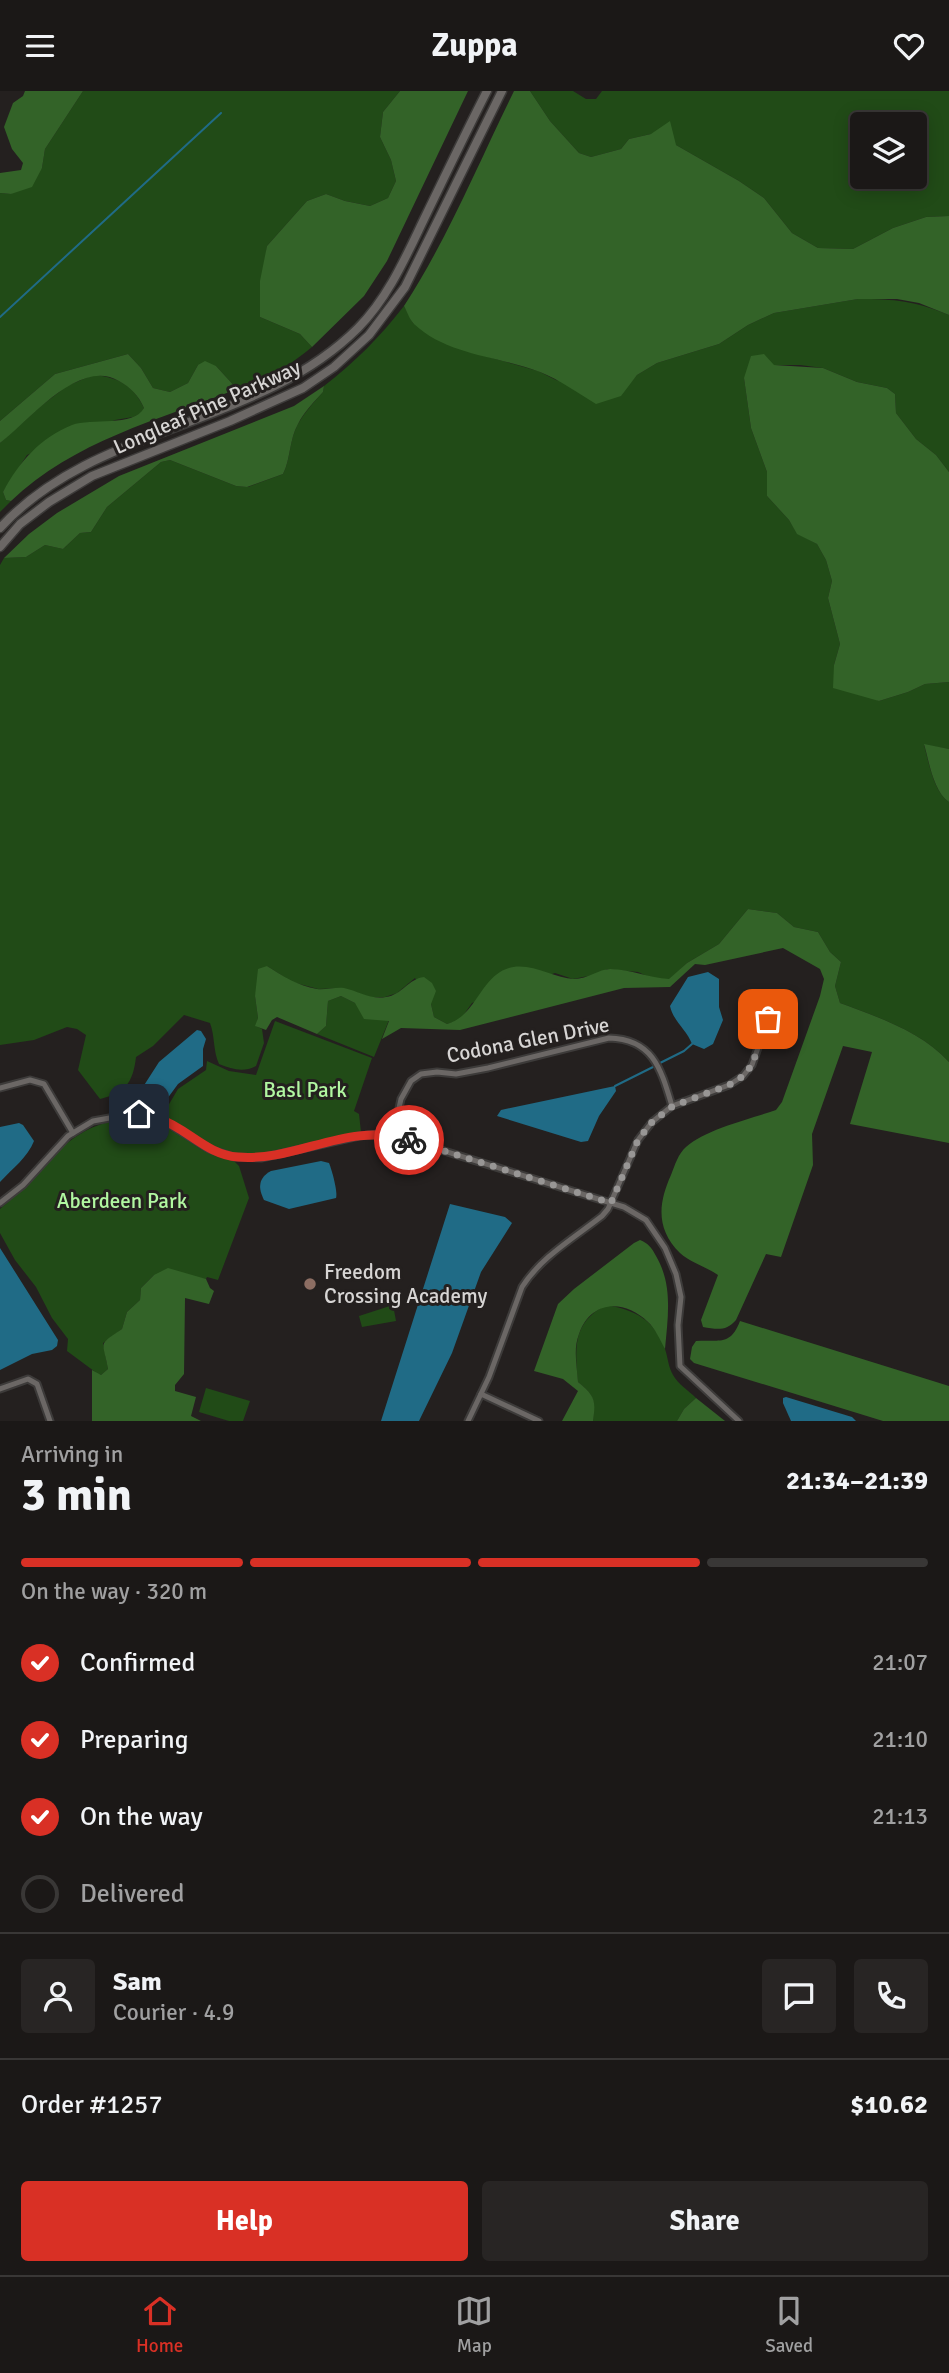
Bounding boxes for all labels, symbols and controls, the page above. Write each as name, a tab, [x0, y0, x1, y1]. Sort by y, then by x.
text: Zuppa	[431, 26, 518, 65]
icon: menu	[21, 27, 59, 65]
icon: heart	[890, 27, 928, 65]
map controls	[850, 112, 927, 189]
button: layers	[850, 112, 927, 189]
street label: Longleaf Pine Parkway	[109, 354, 305, 460]
pin	[738, 989, 798, 1049]
icon: bag	[749, 1000, 787, 1038]
street label: Codona Glen Drive	[444, 1011, 612, 1069]
park label: Basl Park	[263, 1077, 347, 1103]
pin	[109, 1084, 169, 1144]
icon: home	[120, 1095, 158, 1133]
courier	[374, 1105, 444, 1175]
icon: bike	[390, 1121, 428, 1159]
park label: Aberdeen Park	[57, 1188, 188, 1214]
place label: Freedom Crossing Academy	[324, 1259, 487, 1309]
marker: Freedom Crossing Academy	[302, 1276, 318, 1292]
text: Arriving in	[21, 1440, 123, 1469]
text: 21:34–21:39	[786, 1465, 928, 1497]
text: 3 min	[21, 1467, 132, 1523]
text: On the way · 320 m	[21, 1577, 207, 1606]
icon: check	[21, 1644, 59, 1682]
text: Confirmed	[80, 1647, 195, 1679]
text: 21:07	[872, 1648, 928, 1677]
icon: check	[21, 1721, 59, 1759]
text: Preparing	[80, 1724, 188, 1756]
text: 21:10	[872, 1725, 928, 1754]
icon: check	[21, 1798, 59, 1836]
text: On the way	[80, 1801, 203, 1833]
text: 21:13	[872, 1802, 928, 1831]
text: Delivered	[80, 1878, 185, 1910]
button: person	[21, 1959, 95, 2033]
button: chat	[762, 1959, 836, 2033]
button: phone	[854, 1959, 928, 2033]
text: Sam	[113, 1966, 162, 1998]
text: Courier · 4.9	[113, 1998, 234, 2027]
text: Order #1257	[21, 2089, 162, 2121]
text: $10.62	[850, 2089, 928, 2121]
button: Help	[21, 2181, 468, 2261]
button: Share	[482, 2181, 928, 2261]
tab: Home	[136, 2292, 183, 2358]
tab: Map	[455, 2292, 493, 2358]
tab: Saved	[765, 2292, 813, 2358]

